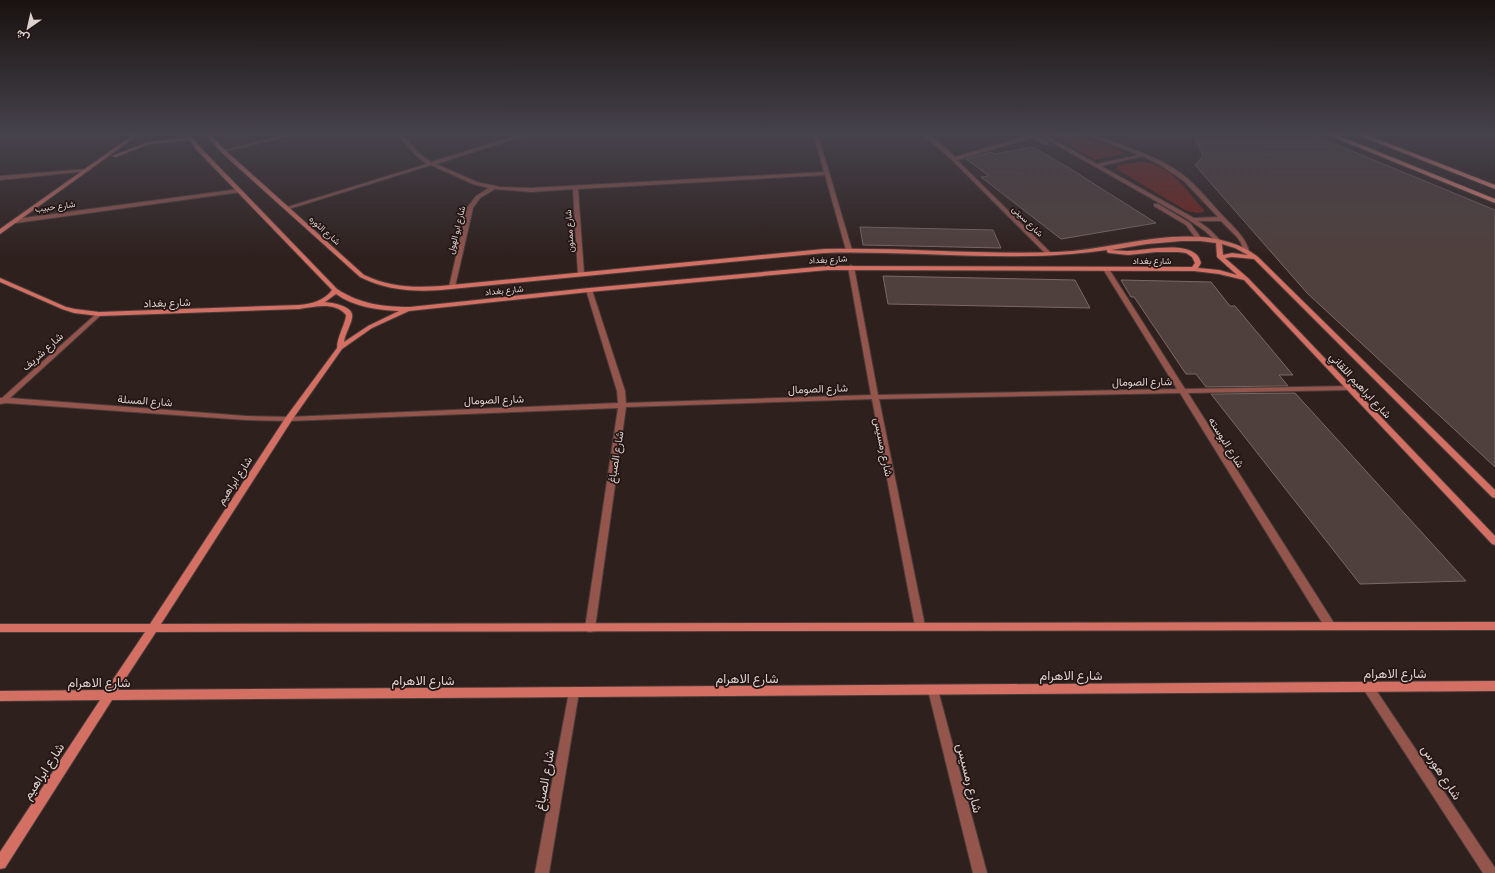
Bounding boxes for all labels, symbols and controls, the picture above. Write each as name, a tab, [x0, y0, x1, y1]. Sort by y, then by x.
north arrow	[8, 8, 48, 48]
text: ش	[12, 27, 32, 47]
street label: شارع حبيب	[34, 197, 76, 215]
street label: شارع سيتى	[1009, 202, 1047, 240]
street label: شارع ابو الهول	[444, 204, 468, 256]
street label: شارع ممنون	[561, 209, 577, 253]
street label: شارع الثوره	[306, 212, 344, 248]
street label: شارع بغداد	[808, 251, 848, 267]
street label: شارع بغداد	[1133, 254, 1171, 267]
street label: شارع بغداد	[484, 282, 524, 298]
street label: شارع بغداد	[143, 294, 191, 311]
street label: شارع شريف	[18, 328, 67, 374]
street label: شارع ابراهيم اللقاني	[1324, 349, 1396, 423]
street label: شارع الصومال	[1112, 373, 1173, 390]
street label: شارع الصومال	[788, 379, 849, 398]
street label: شارع الصومال	[464, 390, 525, 409]
street label: شارع المسلة	[117, 391, 173, 410]
street label: شارع البوسته	[1205, 414, 1249, 471]
street label: شارع رمسيس	[870, 416, 897, 478]
street label: شارع الصباغ	[603, 430, 628, 484]
street label: شارع ابراهيم	[213, 453, 256, 508]
street label: شارع الاهرام	[1363, 664, 1427, 683]
street label: شارع الاهرام	[1039, 666, 1103, 685]
street label: شارع الاهرام	[715, 669, 779, 688]
street label: شارع الاهرام	[391, 671, 455, 690]
street label: شارع الاهرام	[67, 673, 131, 692]
street label: شارع ابراهيم	[18, 739, 69, 804]
street label: شارع رمسيس	[952, 741, 987, 815]
street label: شارع هورس	[1417, 741, 1467, 804]
street label: شارع الصباغ	[530, 748, 559, 812]

